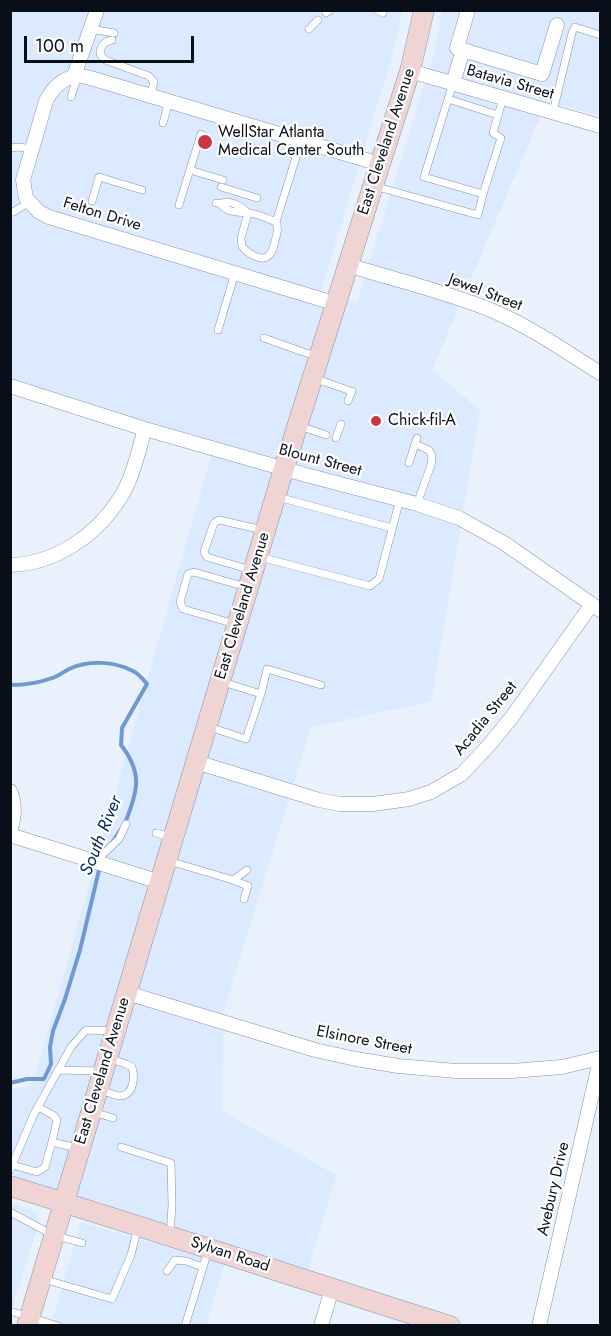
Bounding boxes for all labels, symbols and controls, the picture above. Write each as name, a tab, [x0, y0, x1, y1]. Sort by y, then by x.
scale bar	[27, 24, 196, 62]
text: 100 m	[35, 33, 84, 59]
street label: Batavia Street	[464, 61, 556, 105]
street label: East Cleveland Avenue	[354, 66, 420, 218]
place label: WellStar Atlanta Medical Center South	[218, 123, 364, 161]
marker: WellStar Atlanta Medical Center South	[196, 133, 214, 151]
street label: Felton Drive	[61, 194, 143, 236]
street label: Jewel Street	[445, 270, 525, 316]
place label: Chick-fil-A	[388, 411, 456, 431]
marker: Chick-fil-A	[369, 414, 383, 428]
street label: Blount Street	[276, 441, 364, 481]
street label: East Cleveland Avenue	[211, 530, 275, 682]
street label: Acadia Street	[450, 678, 522, 760]
water label: South River	[76, 793, 128, 879]
street label: East Cleveland Avenue	[71, 995, 135, 1147]
street label: Elsinore Street	[315, 1022, 413, 1060]
street label: Avebury Drive	[534, 1140, 574, 1238]
street label: Sylvan Road	[188, 1233, 272, 1277]

